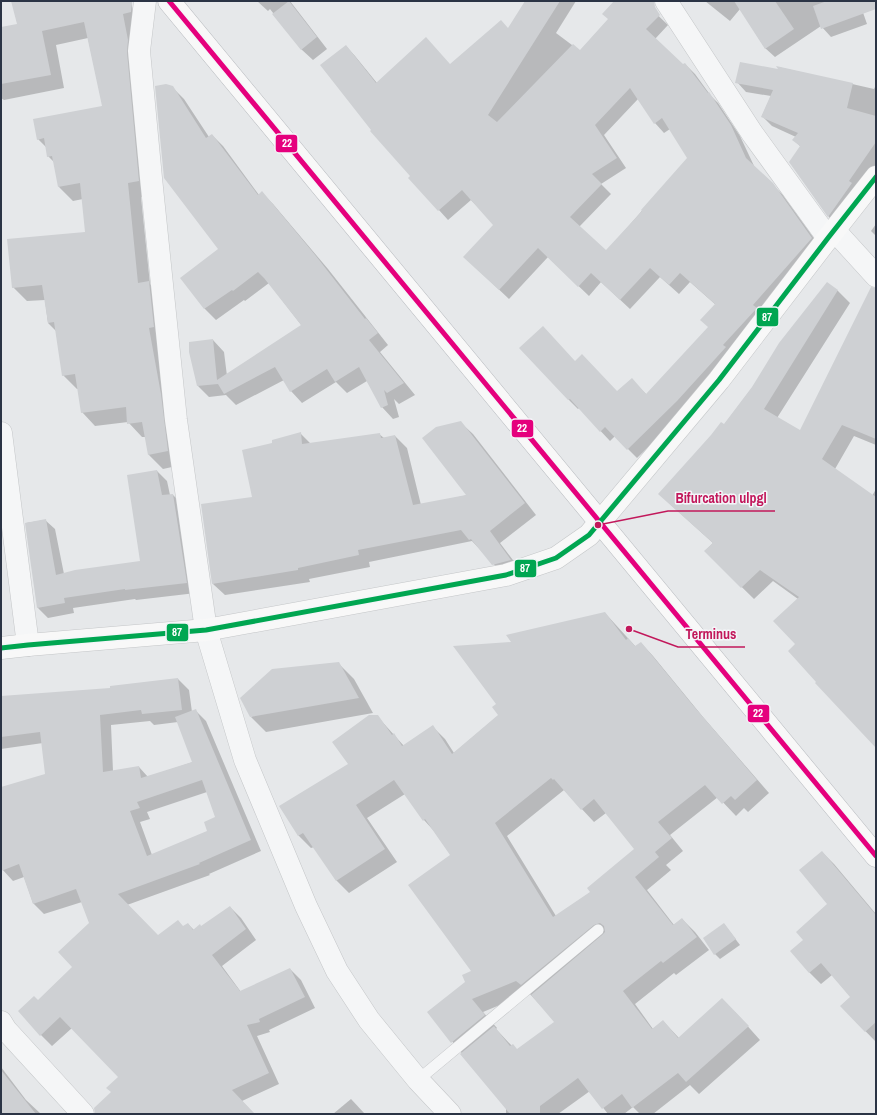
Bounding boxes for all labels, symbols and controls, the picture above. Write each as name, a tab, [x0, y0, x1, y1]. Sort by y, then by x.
line badge: 22	[275, 134, 298, 153]
text: 22	[282, 136, 292, 150]
line badge: 87	[756, 307, 779, 327]
text: 87	[762, 310, 772, 324]
line badge: 22	[511, 419, 534, 438]
text: 22	[517, 421, 527, 435]
callout: Bifurcation ulpgl	[668, 485, 775, 511]
text: Bifurcation ulpgl	[675, 489, 767, 507]
line badge: 87	[514, 559, 537, 578]
text: 87	[520, 561, 530, 575]
callout: Terminus	[678, 621, 745, 647]
line badge: 87	[166, 623, 189, 642]
text: 87	[172, 625, 182, 639]
text: Terminus	[686, 625, 736, 643]
line badge: 22	[747, 704, 770, 723]
text: 22	[753, 706, 763, 720]

